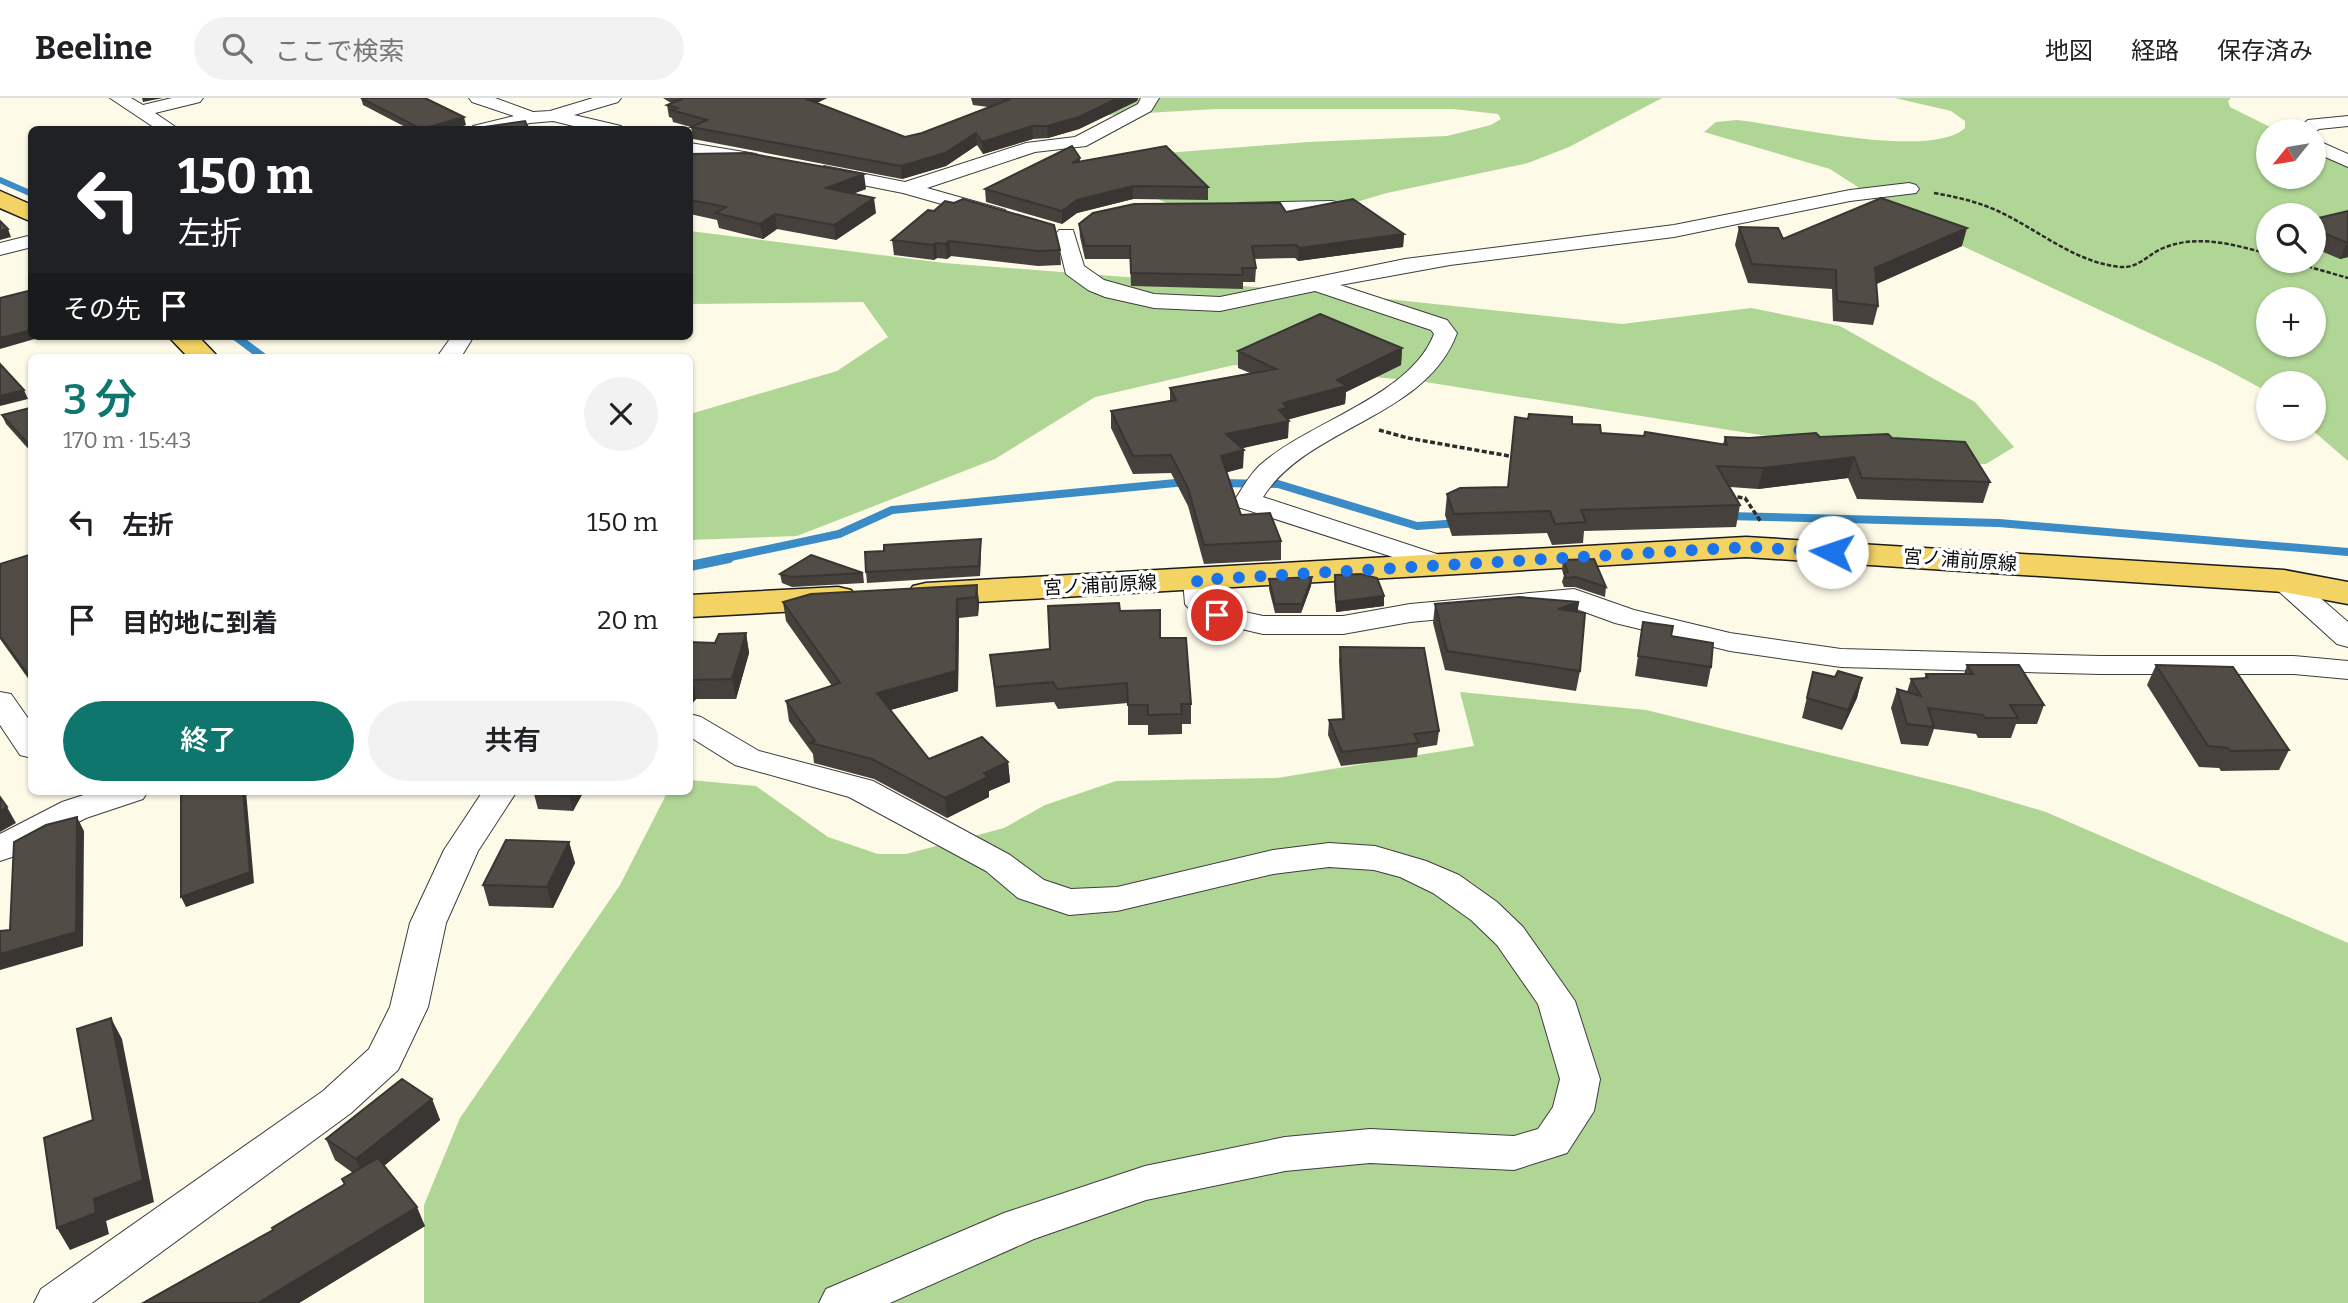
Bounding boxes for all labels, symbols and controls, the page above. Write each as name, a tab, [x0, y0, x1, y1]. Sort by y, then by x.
search box	[194, 17, 684, 80]
text: Beeline	[35, 28, 152, 68]
icon: search	[218, 29, 256, 67]
text: ここで検索	[274, 36, 405, 67]
text: 地図	[2045, 37, 2093, 65]
text: 経路	[2131, 37, 2179, 65]
text: 保存済み	[2217, 37, 2313, 65]
north arrow	[2256, 119, 2326, 189]
map controls	[2256, 119, 2326, 441]
text: 150 m	[178, 147, 313, 206]
icon: left	[63, 154, 154, 245]
button: search	[2256, 203, 2326, 273]
text: 左折	[178, 214, 242, 252]
icon: arrive	[155, 287, 193, 325]
button: +	[2256, 287, 2326, 357]
text: その先	[63, 294, 141, 325]
button: −	[2256, 371, 2326, 441]
text: 3 分	[63, 375, 137, 425]
button: close	[584, 377, 658, 451]
text: 170 m · 15:43	[63, 426, 192, 454]
icon: left	[63, 503, 101, 541]
text: 150 m	[587, 507, 658, 538]
text: 左折	[122, 510, 174, 541]
position arrow	[1795, 515, 1869, 589]
street label: 宮ノ浦前原線	[1902, 545, 2018, 575]
street label: 宮ノ浦前原線	[1042, 571, 1158, 599]
pin	[1187, 585, 1247, 645]
icon: arrive	[1198, 596, 1236, 634]
icon: arrive	[63, 601, 101, 639]
text: 20 m	[597, 605, 658, 636]
text: 目的地に到着	[122, 608, 278, 639]
button: 終了	[63, 701, 354, 781]
button: 共有	[368, 701, 658, 781]

